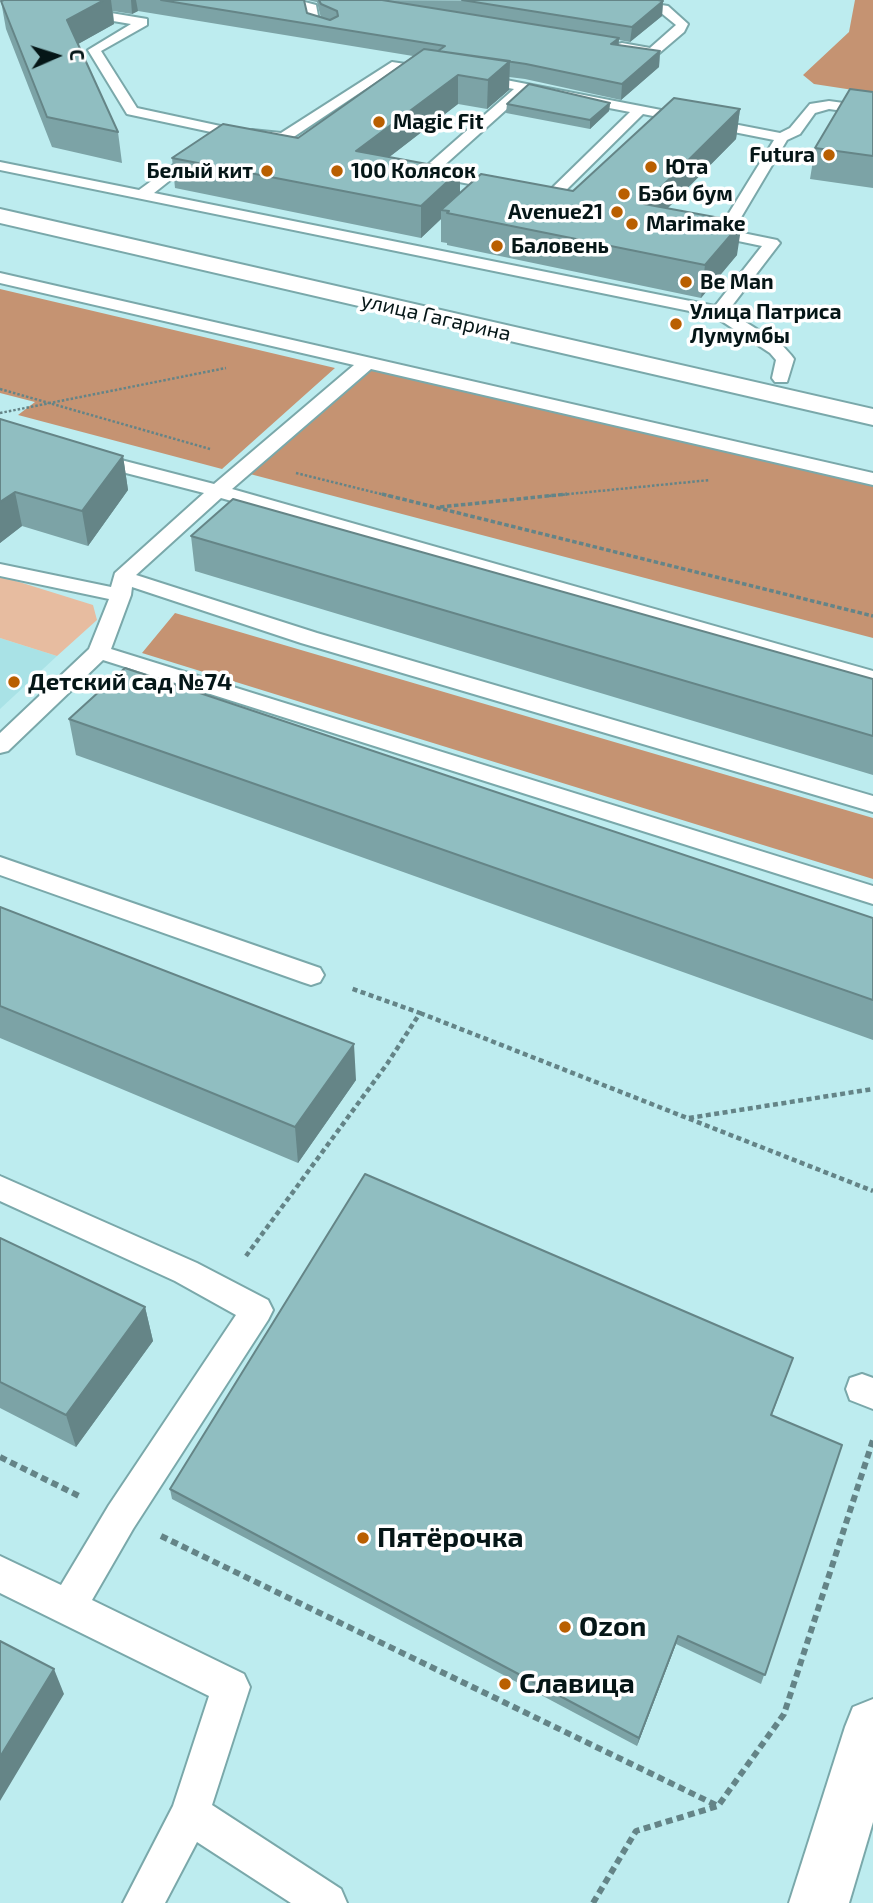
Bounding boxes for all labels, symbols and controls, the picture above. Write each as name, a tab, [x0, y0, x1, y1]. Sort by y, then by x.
north arrow	[21, 21, 91, 91]
text: С	[66, 49, 89, 61]
place label: Magic Fit	[393, 109, 484, 135]
marker: Magic Fit	[371, 114, 387, 130]
place label: Futura	[749, 142, 815, 168]
marker: Futura	[821, 147, 837, 163]
place label: Юта	[665, 154, 708, 180]
place label: Белый кит	[146, 158, 253, 184]
place label: 100 Колясок	[351, 158, 476, 184]
marker: Юта	[643, 159, 659, 175]
marker: Белый кит	[259, 163, 275, 179]
marker: 100 Колясок	[329, 163, 345, 179]
place label: Бэби бум	[638, 181, 733, 207]
marker: Бэби бум	[616, 186, 632, 202]
place label: Avenue21	[508, 199, 603, 225]
marker: Avenue21	[609, 204, 625, 220]
place label: Marimake	[646, 211, 746, 237]
marker: Marimake	[624, 216, 640, 232]
place label: Баловень	[511, 233, 609, 259]
marker: Баловень	[489, 238, 505, 254]
place label: Be Man	[700, 269, 774, 295]
marker: Be Man	[678, 274, 694, 290]
street label: улица Гагарина	[359, 288, 513, 346]
place label: Улица Патриса Лумумбы	[690, 299, 842, 349]
marker: Улица Патриса Лумумбы	[668, 316, 684, 332]
place label: Детский сад №74	[28, 668, 232, 696]
marker: Детский сад №74	[6, 674, 22, 690]
place label: Пятёрочка	[377, 1521, 524, 1555]
marker: Пятёрочка	[355, 1530, 371, 1546]
place label: Ozon	[579, 1610, 646, 1644]
marker: Ozon	[557, 1619, 573, 1635]
place label: Славица	[519, 1667, 635, 1701]
marker: Славица	[497, 1676, 513, 1692]

